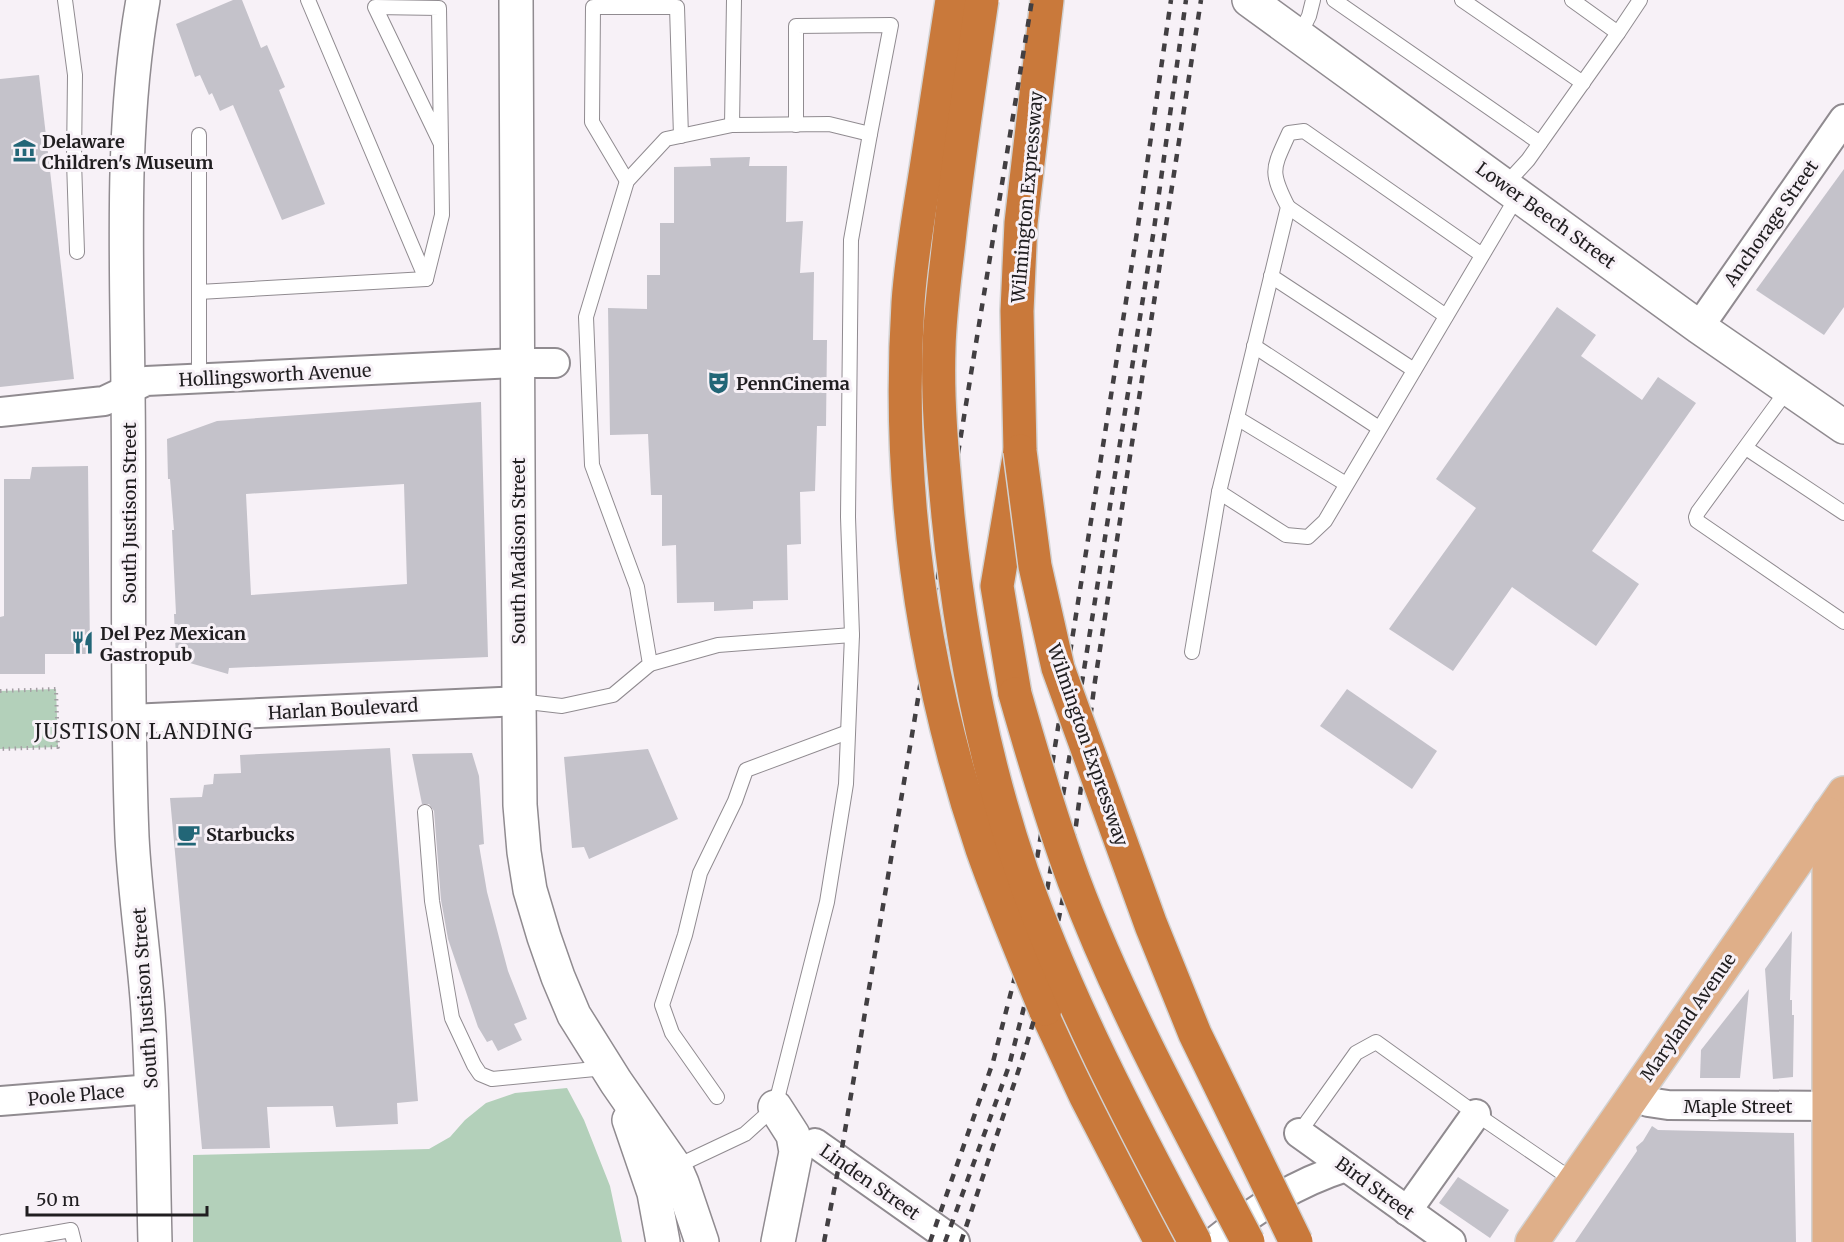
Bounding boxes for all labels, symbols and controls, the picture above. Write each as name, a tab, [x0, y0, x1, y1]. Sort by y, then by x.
street label: Wilmington Expressway	[1006, 90, 1048, 305]
place label: Delaware Children's Museum	[42, 130, 213, 174]
museum icon: Delaware Children's Museum	[11, 138, 37, 164]
street label: Anchorage Street	[1718, 155, 1823, 292]
street label: Lower Beech Street	[1472, 157, 1620, 273]
street label: Hollingsworth Avenue	[178, 358, 372, 392]
theatre icon: PennCinema	[705, 370, 731, 396]
place label: PennCinema	[736, 372, 850, 395]
street label: South Justison Street	[118, 422, 141, 604]
street label: South Madison Street	[507, 458, 530, 644]
place label: Del Pez Mexican Gastropub	[100, 622, 246, 666]
restaurant icon: Del Pez Mexican Gastropub	[69, 630, 95, 656]
street label: Wilmington Expressway	[1042, 640, 1134, 850]
street label: Harlan Boulevard	[267, 694, 419, 724]
district label: JUSTISON LANDING	[33, 719, 254, 744]
cafe icon: Starbucks	[175, 821, 201, 847]
place label: Starbucks	[206, 823, 295, 846]
street label: South Justison Street	[127, 907, 163, 1089]
street label: Maryland Avenue	[1635, 948, 1741, 1086]
street label: Poole Place	[27, 1079, 125, 1111]
street label: Maple Street	[1684, 1095, 1792, 1118]
street label: Linden Street	[816, 1139, 924, 1225]
street label: Bird Street	[1331, 1152, 1419, 1224]
scale bar	[27, 1179, 207, 1217]
text: 50 m	[36, 1188, 80, 1211]

